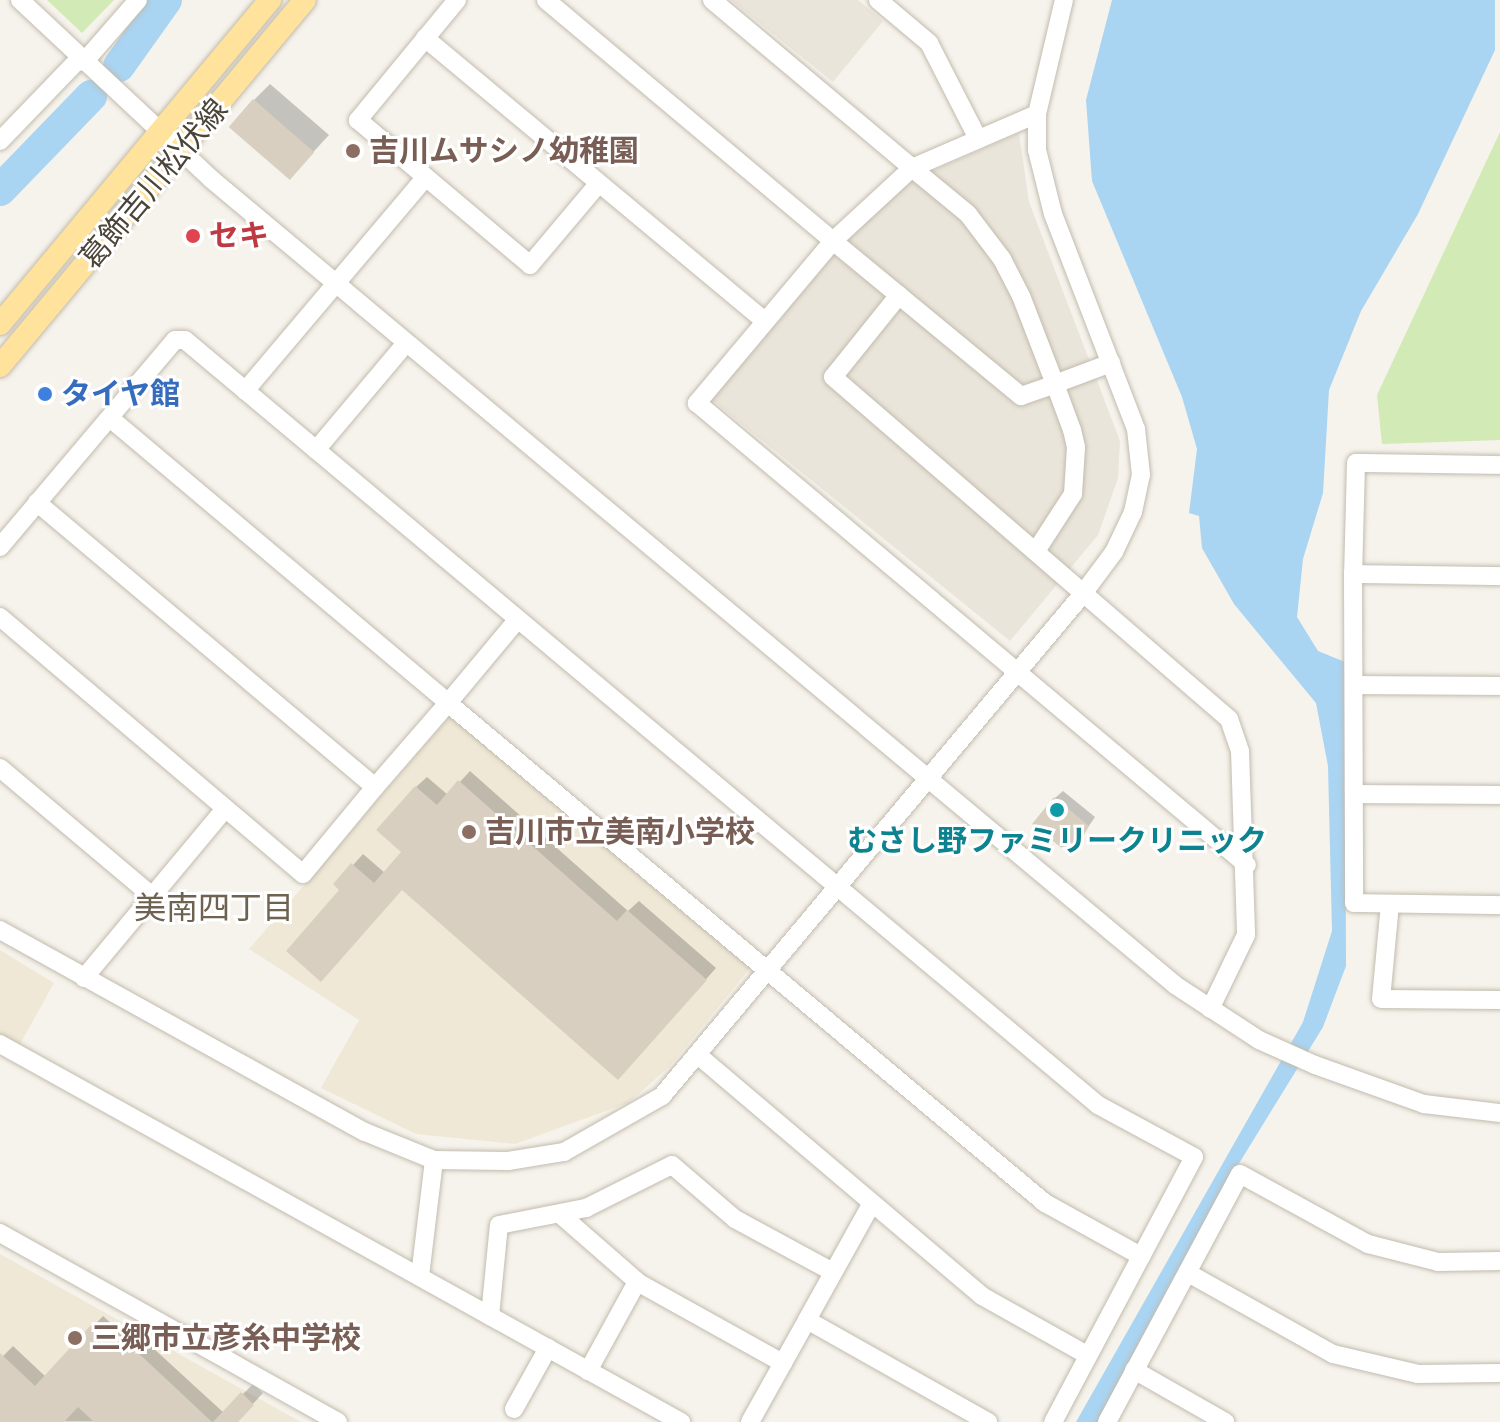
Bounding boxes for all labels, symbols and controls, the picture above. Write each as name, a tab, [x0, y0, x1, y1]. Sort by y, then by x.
street label: 葛飾吉川松伏線	[73, 92, 235, 276]
place label: 吉川ムサシノ幼稚園	[369, 133, 639, 169]
marker: 吉川ムサシノ幼稚園	[344, 142, 362, 160]
place label: セキ	[209, 218, 269, 254]
marker: セキ	[184, 227, 202, 245]
place label: タイヤ館	[61, 376, 181, 412]
marker: タイヤ館	[36, 385, 54, 403]
marker: むさし野ファミリークリニック	[1048, 801, 1066, 819]
place label: 吉川市立美南小学校	[485, 814, 755, 850]
marker: 吉川市立美南小学校	[460, 823, 478, 841]
place label: むさし野ファミリークリニック	[847, 823, 1267, 859]
district label: 美南四丁目	[134, 889, 294, 927]
place label: 三郷市立彦糸中学校	[91, 1320, 361, 1356]
marker: 三郷市立彦糸中学校	[66, 1329, 84, 1347]

